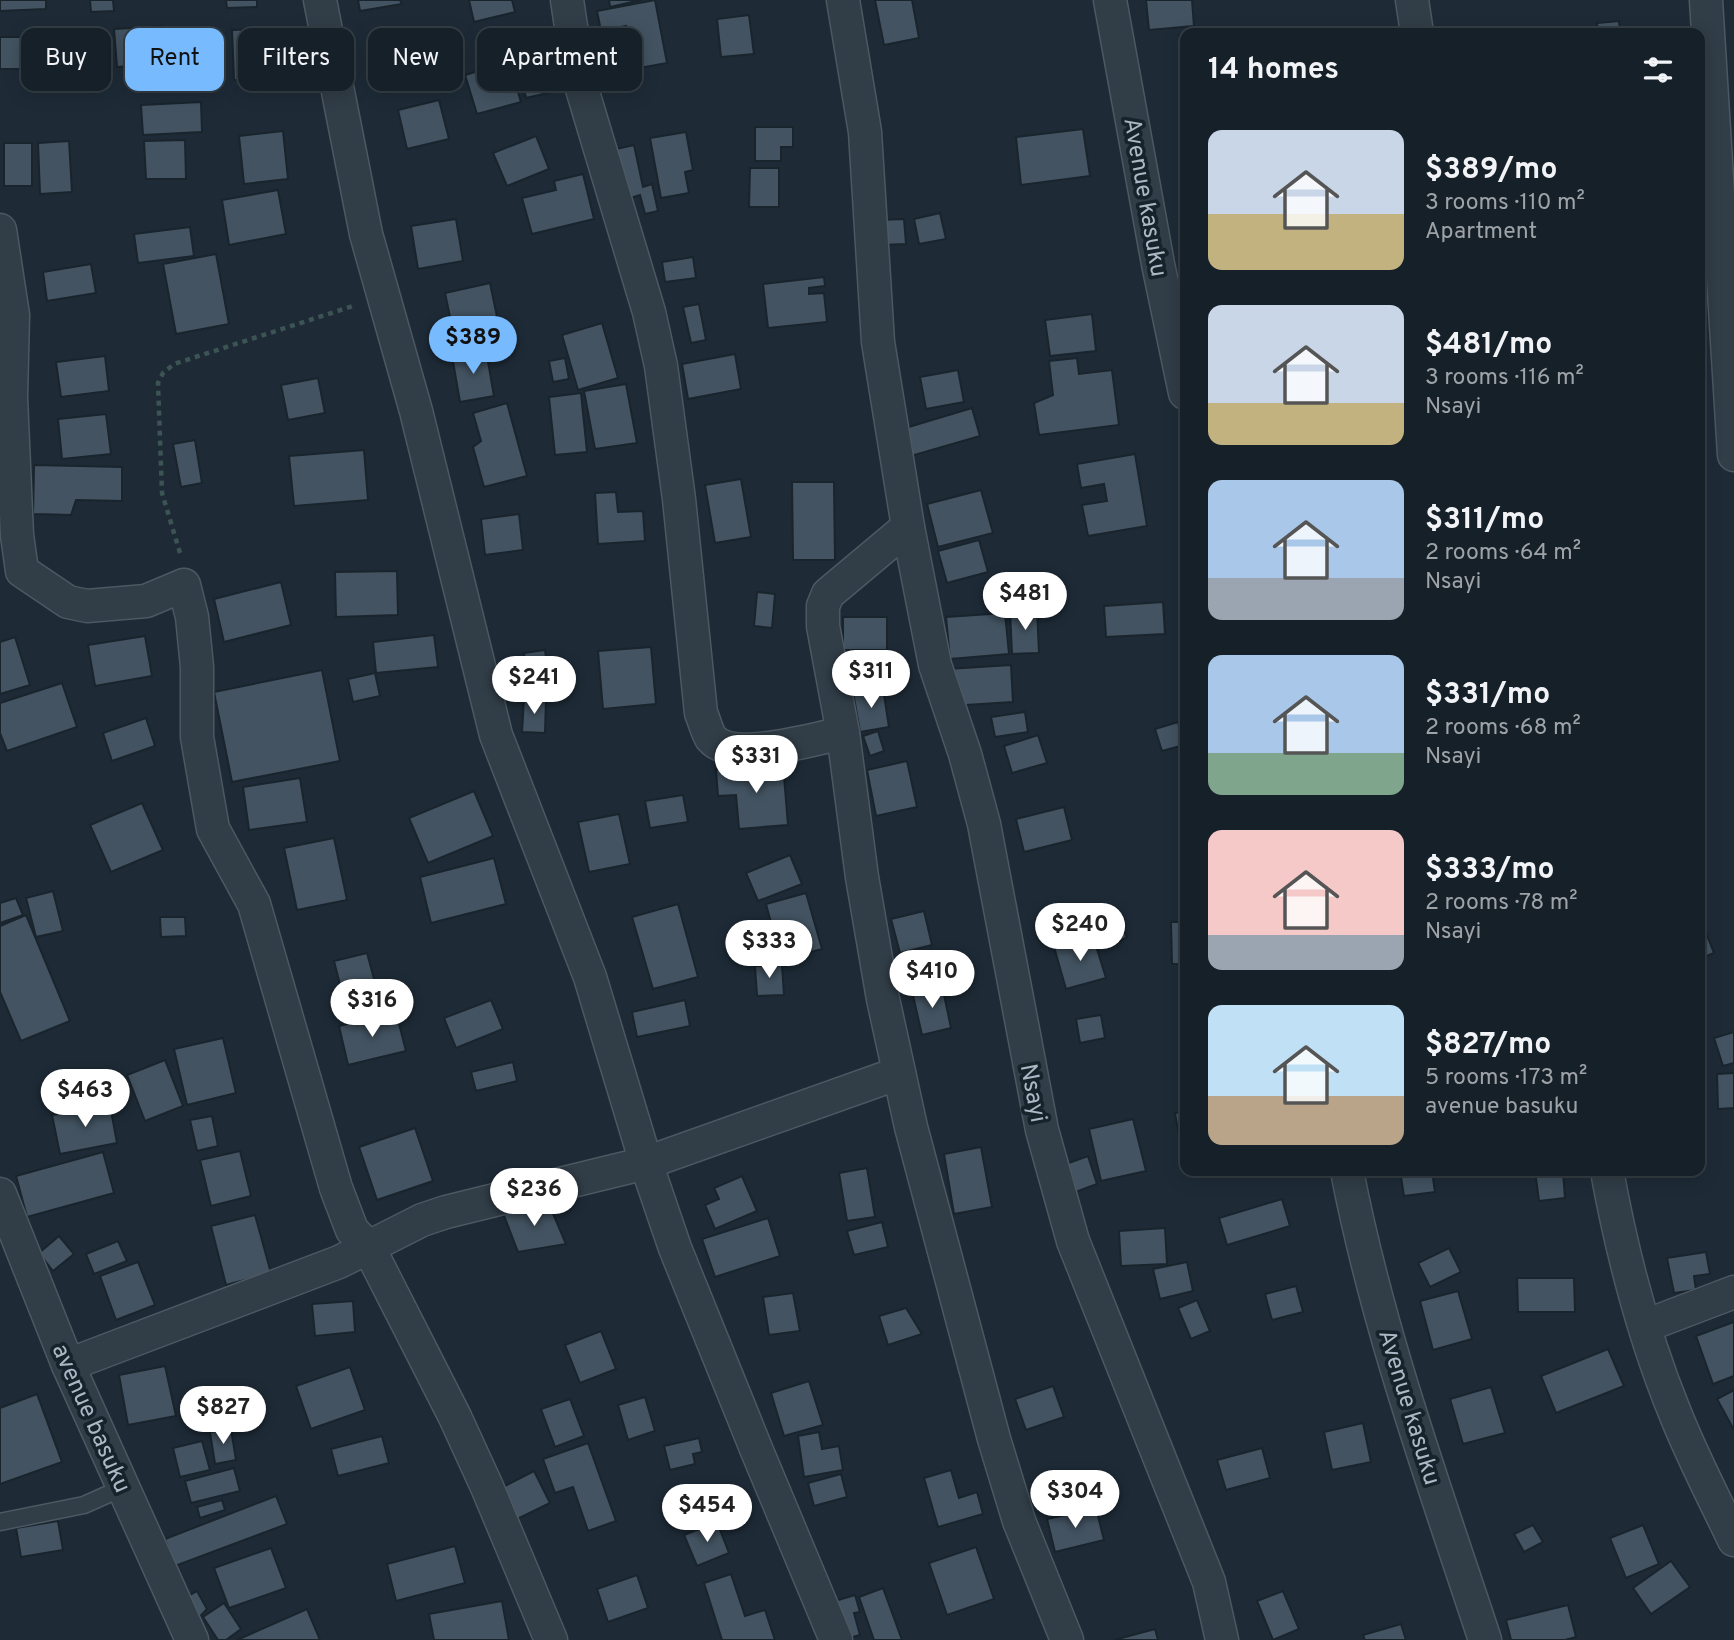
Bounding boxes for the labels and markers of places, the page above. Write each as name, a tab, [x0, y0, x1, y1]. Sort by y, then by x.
pin: $389	[432, 316, 514, 376]
pin: $481	[984, 572, 1066, 632]
pin: $311	[830, 650, 912, 710]
pin: $241	[493, 656, 575, 716]
pin: $331	[715, 736, 797, 795]
pin: $240	[1039, 904, 1121, 963]
pin: $333	[728, 920, 810, 980]
pin: $410	[891, 950, 973, 1010]
pin: $316	[331, 979, 413, 1039]
pin: $463	[44, 1070, 126, 1129]
pin: $236	[493, 1168, 575, 1228]
pin: $827	[182, 1386, 264, 1446]
pin: $304	[1034, 1470, 1116, 1530]
pin: $454	[666, 1484, 748, 1544]

